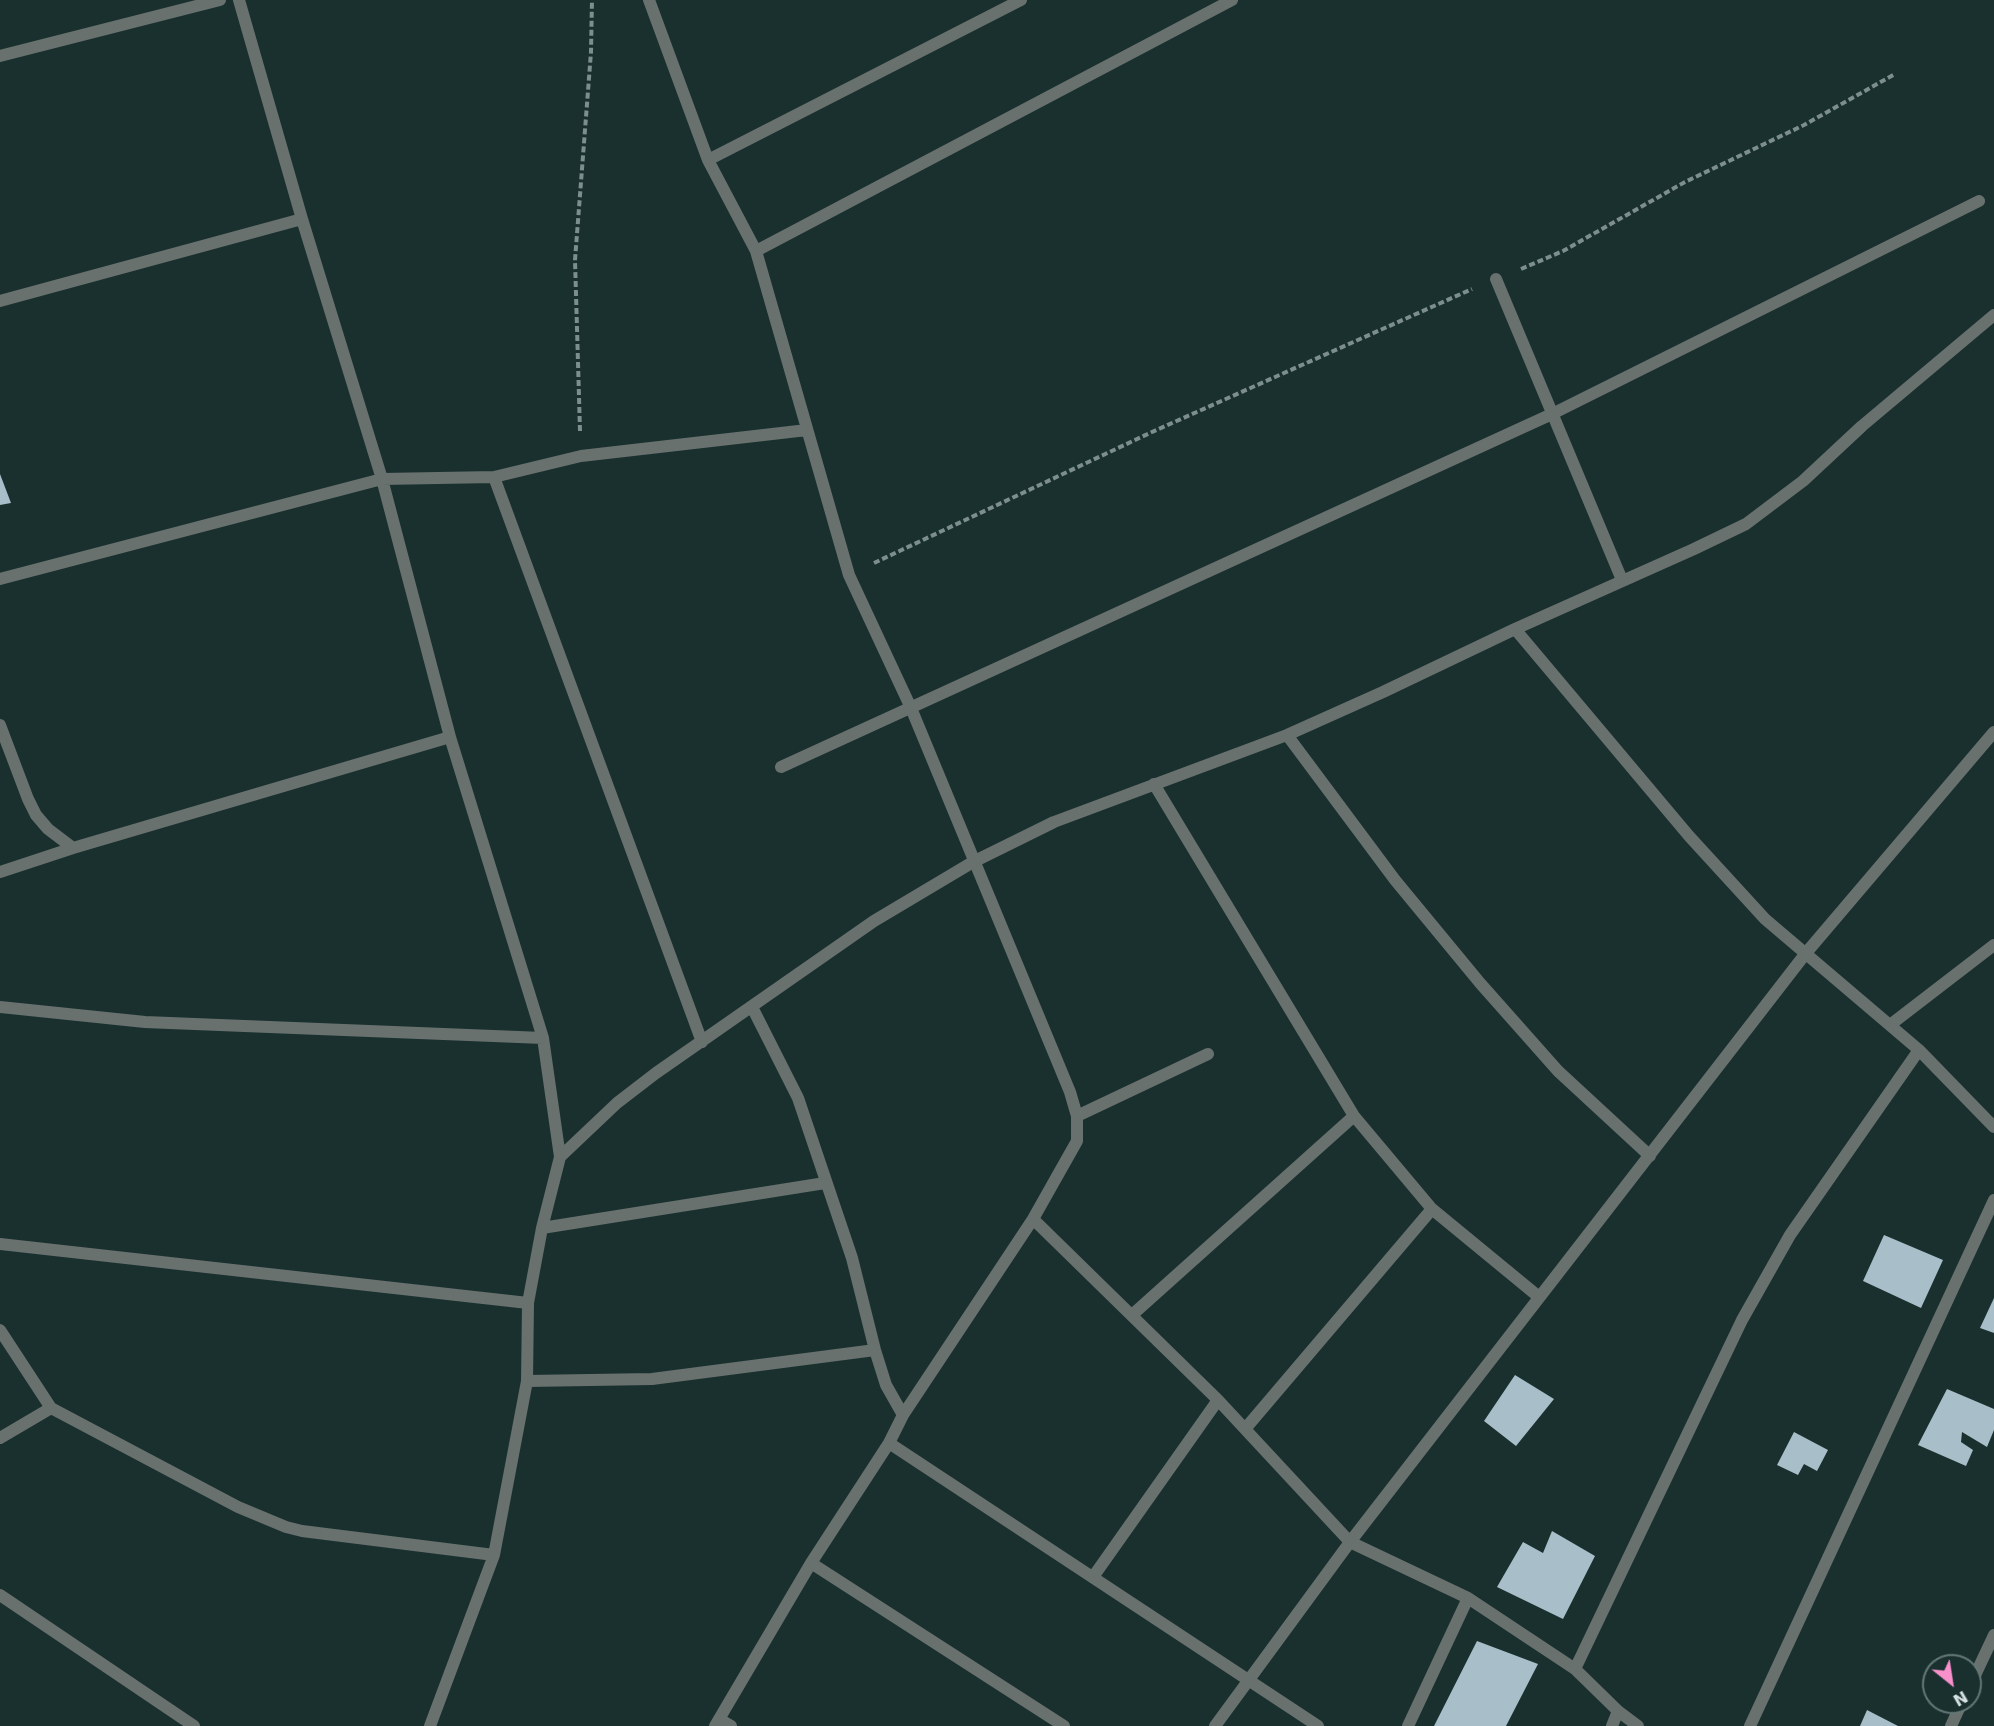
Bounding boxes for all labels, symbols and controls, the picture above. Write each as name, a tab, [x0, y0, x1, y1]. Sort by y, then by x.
north arrow	[1922, 1654, 1982, 1714]
text: N	[1950, 1687, 1971, 1710]

